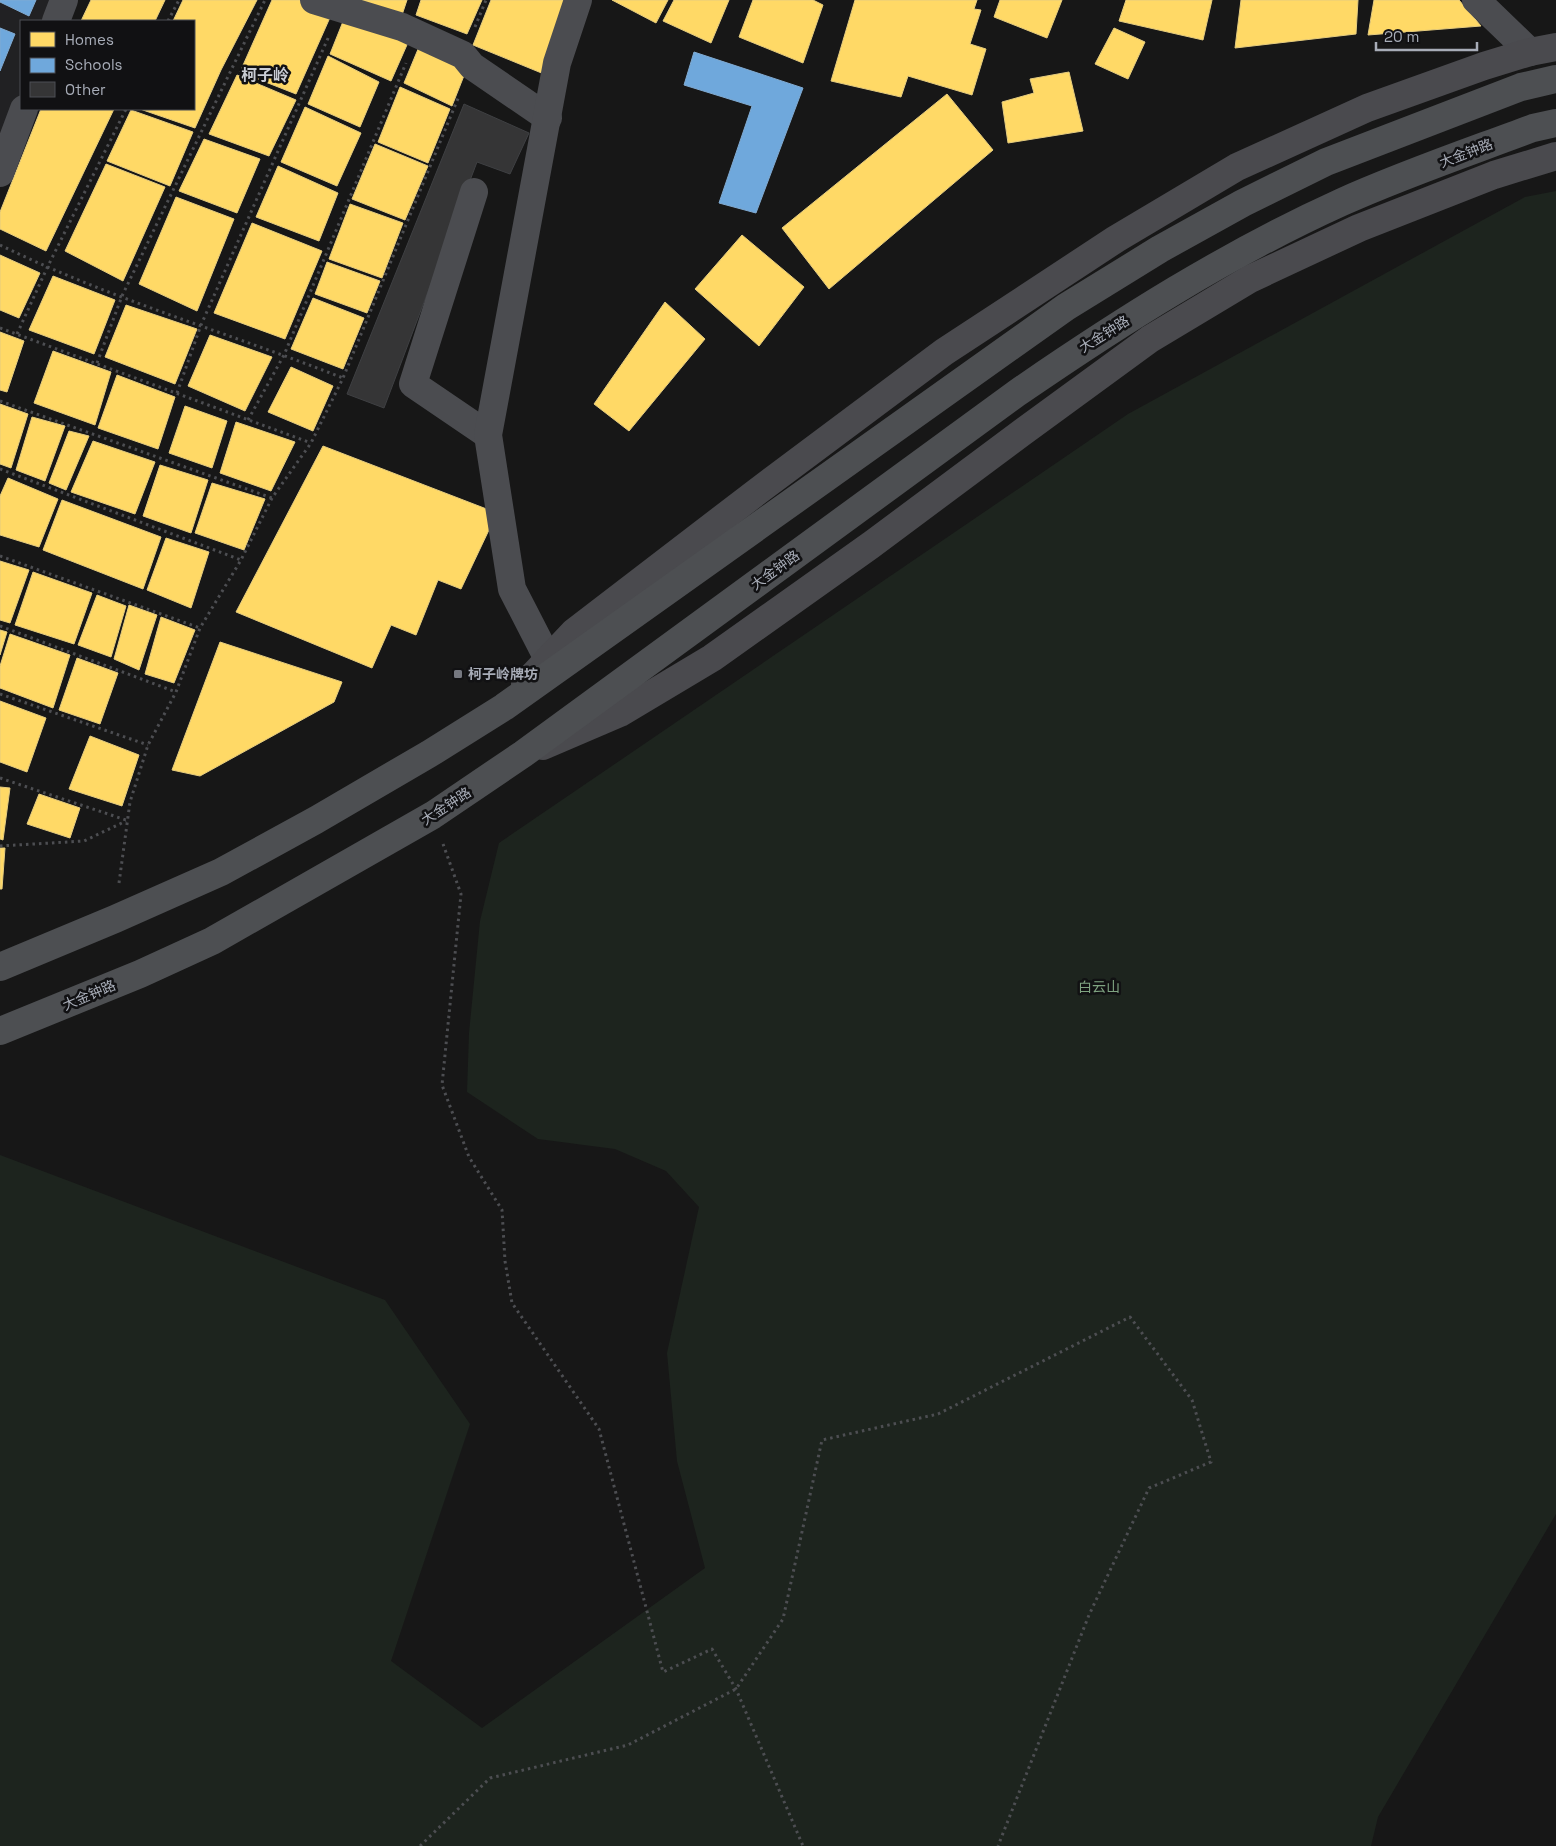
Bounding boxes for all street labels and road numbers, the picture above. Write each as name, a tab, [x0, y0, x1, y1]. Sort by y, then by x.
street label: 大金钟路	[1437, 135, 1495, 171]
street label: 大金钟路	[1075, 312, 1133, 356]
street label: 大金钟路	[747, 546, 803, 594]
street label: 大金钟路	[418, 783, 474, 829]
street label: 大金钟路	[60, 976, 118, 1014]

